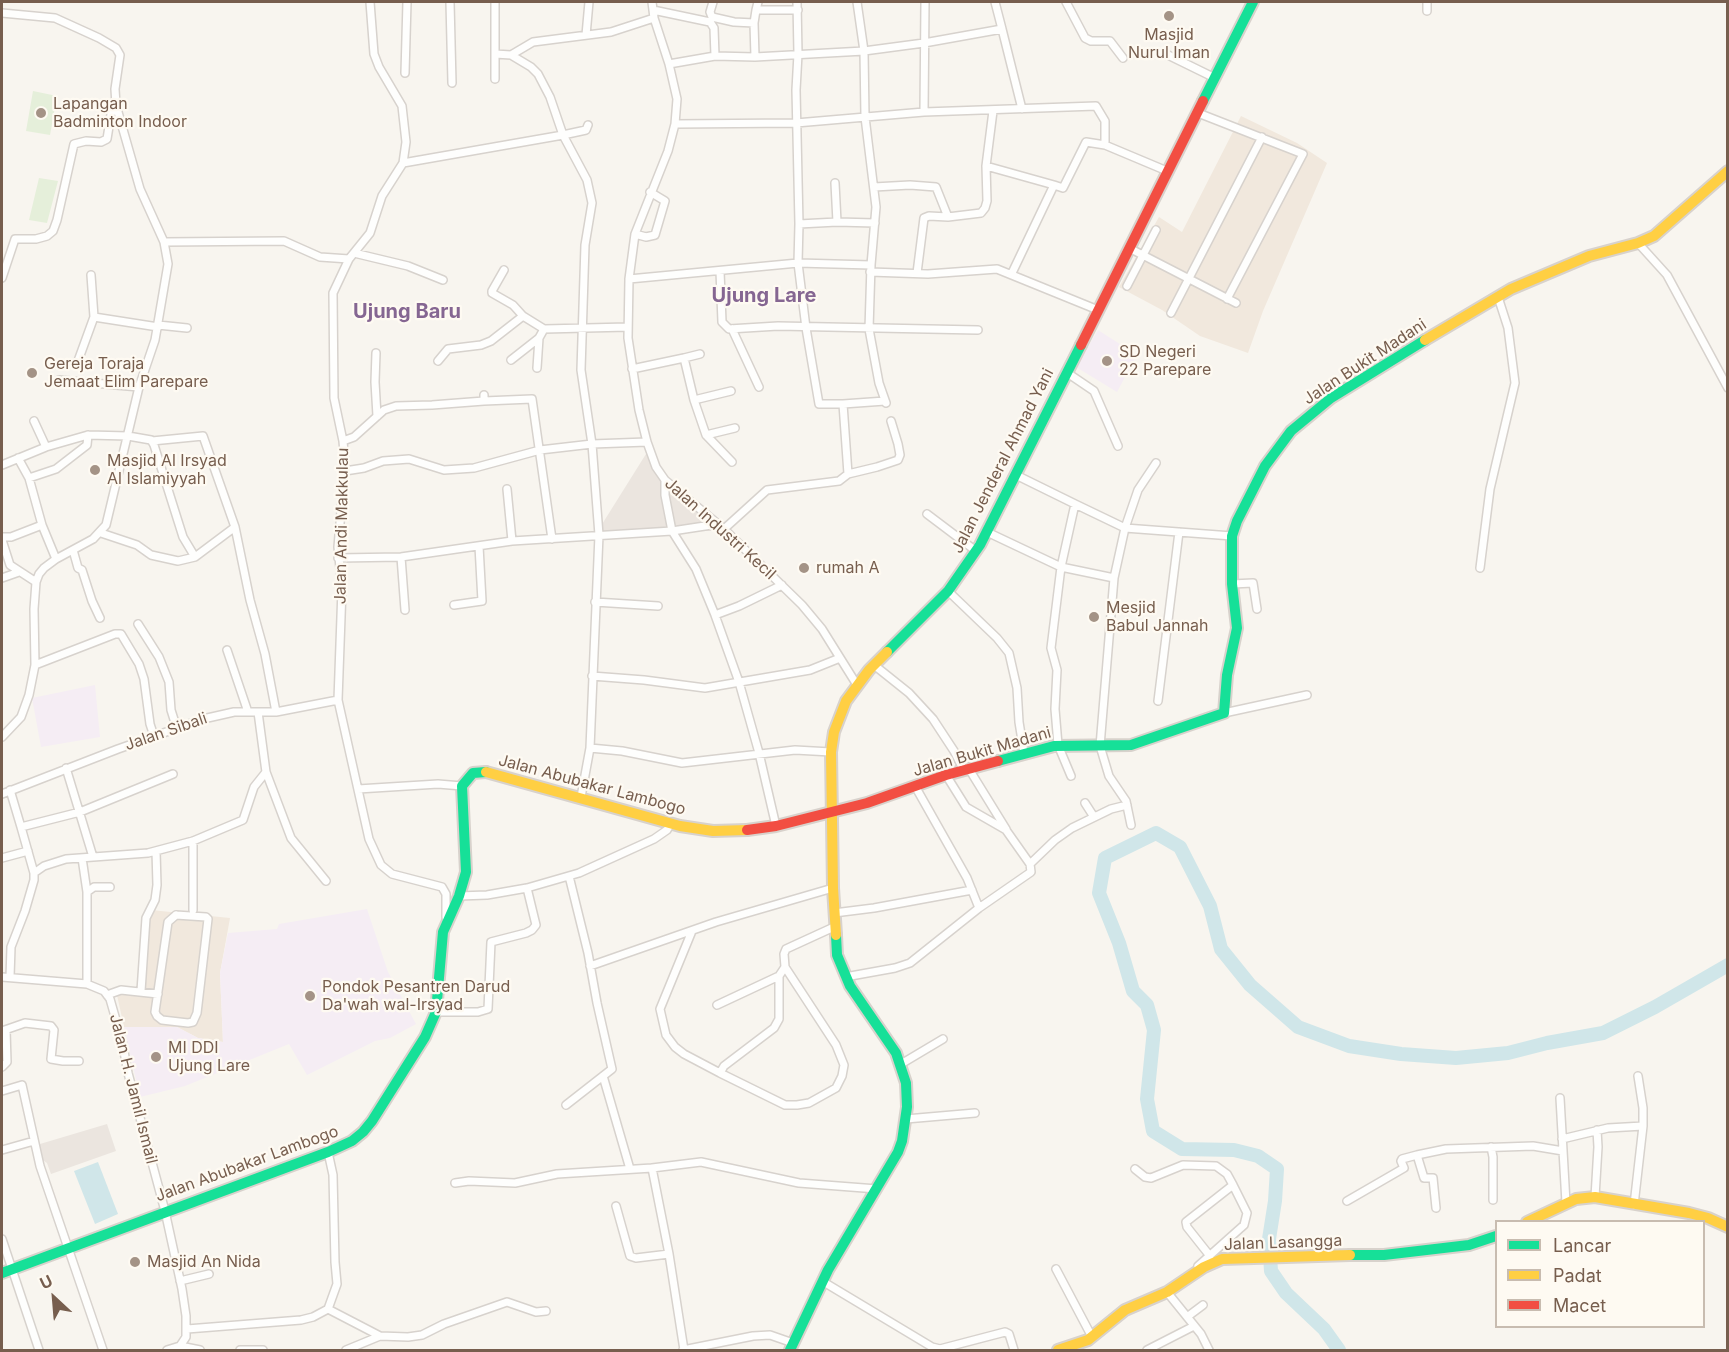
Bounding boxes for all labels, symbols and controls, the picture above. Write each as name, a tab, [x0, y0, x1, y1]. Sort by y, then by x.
marker: Masjid Nurul Iman	[1162, 9, 1176, 23]
place label: Masjid Nurul Iman	[1128, 25, 1210, 63]
place label: Lapangan Badminton Indoor	[53, 94, 187, 132]
marker: Lapangan Badminton Indoor	[34, 106, 48, 120]
district label: Ujung Lare	[712, 284, 816, 308]
district label: Ujung Baru	[353, 300, 461, 324]
street label: Jalan Bukit Madani	[1300, 315, 1430, 409]
place label: SD Negeri 22 Parepare	[1119, 342, 1211, 380]
place label: Gereja Toraja Jemaat Elim Parepare	[44, 354, 208, 392]
marker: SD Negeri 22 Parepare	[1100, 354, 1114, 368]
street label: Jalan Jenderal Ahmad Yani	[948, 365, 1058, 557]
marker: Gereja Toraja Jemaat Elim Parepare	[25, 366, 39, 380]
street label: Jalan Andi Makkulau	[331, 448, 353, 604]
place label: Masjid Al Irsyad Al Islamiyyah	[107, 451, 227, 489]
marker: Masjid Al Irsyad Al Islamiyyah	[88, 463, 102, 477]
street label: Jalan Industri Kecil	[661, 474, 779, 584]
place label: rumah A	[816, 558, 879, 578]
marker: rumah A	[797, 561, 811, 575]
place label: Mesjid Babul Jannah	[1106, 598, 1209, 636]
marker: Mesjid Babul Jannah	[1087, 610, 1101, 624]
street label: Jalan Sibali	[122, 709, 210, 755]
street label: Jalan Bukit Madani	[911, 723, 1053, 781]
street label: Jalan Abubakar Lambogo	[496, 751, 688, 819]
place label: Pondok Pesantren Darud Da'wah wal-Irsyad	[322, 977, 510, 1015]
marker: Pondok Pesantren Darud Da'wah wal-Irsyad	[303, 989, 317, 1003]
street label: Jalan H. Jamil Ismail	[105, 1012, 161, 1166]
place label: MI DDI Ujung Lare	[168, 1038, 250, 1076]
marker: MI DDI Ujung Lare	[149, 1050, 163, 1064]
street label: Jalan Abubakar Lambogo	[153, 1122, 341, 1206]
legend	[1495, 1220, 1705, 1328]
street label: Jalan Lasangga	[1223, 1231, 1343, 1255]
text: Lancar	[1553, 1235, 1611, 1256]
place label: Masjid An Nida	[147, 1252, 261, 1272]
marker: Masjid An Nida	[128, 1255, 142, 1269]
text: Padat	[1553, 1265, 1602, 1286]
north arrow	[24, 1268, 84, 1328]
text: U	[36, 1270, 56, 1293]
text: Macet	[1553, 1295, 1606, 1316]

